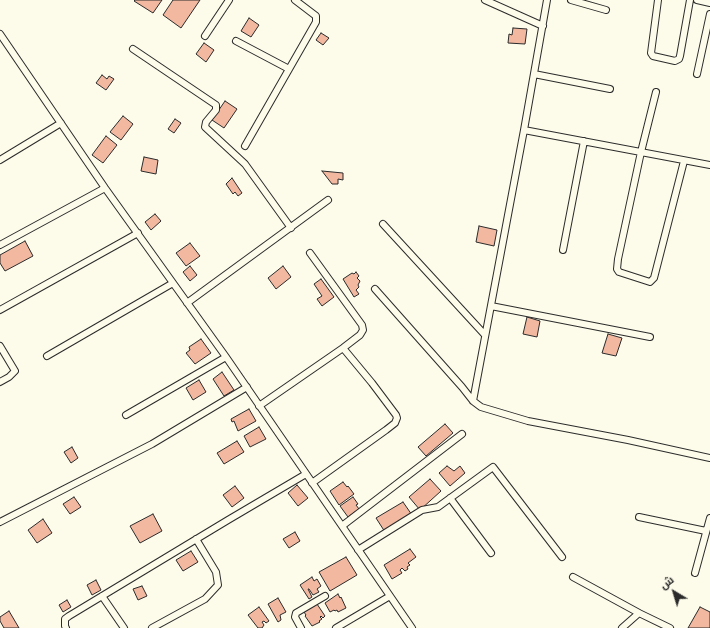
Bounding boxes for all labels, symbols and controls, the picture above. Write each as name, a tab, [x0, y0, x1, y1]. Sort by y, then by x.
north arrow	[654, 572, 694, 612]
text: ش	[656, 572, 676, 592]

